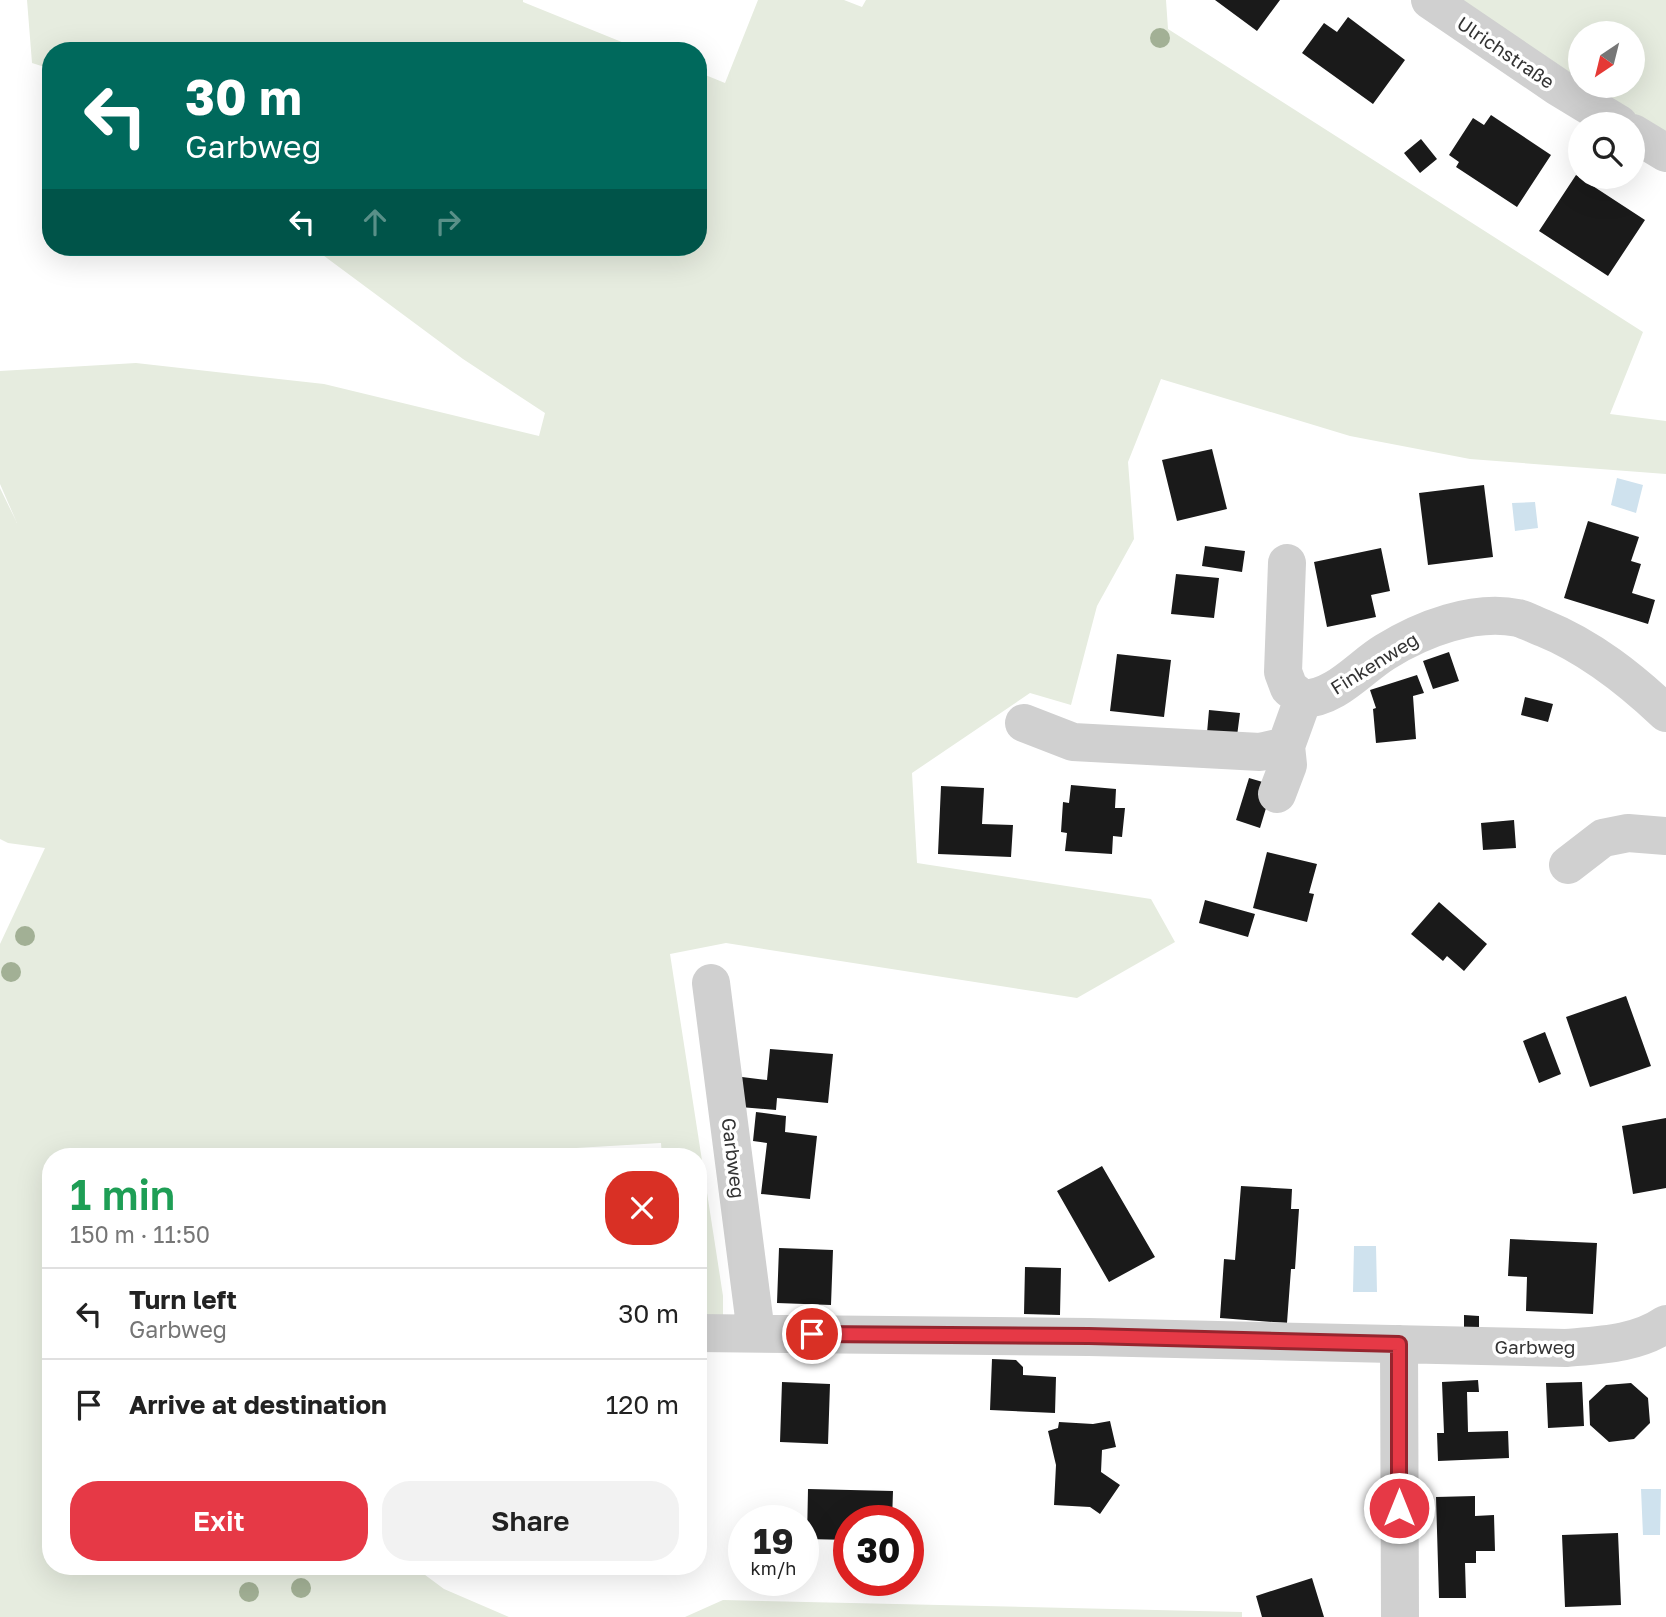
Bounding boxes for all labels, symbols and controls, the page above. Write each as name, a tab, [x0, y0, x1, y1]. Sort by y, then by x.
street label: Ulrichstraße	[1453, 11, 1559, 93]
north arrow	[1568, 21, 1645, 98]
map controls	[1568, 21, 1645, 189]
text: 30 m	[185, 67, 302, 126]
icon: left	[70, 70, 161, 161]
button: search	[1568, 112, 1645, 189]
text: Garbweg	[185, 127, 321, 165]
icon: left	[283, 203, 321, 241]
icon: ahead	[356, 203, 394, 241]
icon: right	[429, 203, 467, 241]
street label: Finkenweg	[1326, 627, 1422, 699]
street label: Garbweg	[718, 1116, 750, 1200]
text: 1 min	[70, 1169, 175, 1219]
button: close	[605, 1171, 679, 1245]
text: 150 m · 11:50	[70, 1220, 210, 1248]
text: Turn left	[129, 1284, 237, 1315]
icon: left	[70, 1295, 108, 1333]
text: 30 m	[618, 1298, 679, 1329]
pin	[782, 1304, 842, 1364]
text: Garbweg	[129, 1315, 227, 1343]
icon: arrive	[793, 1315, 831, 1353]
street label: Garbweg	[1495, 1335, 1575, 1358]
icon: arrive	[70, 1386, 108, 1424]
text: Arrive at destination	[129, 1389, 387, 1420]
text: 120 m	[606, 1389, 679, 1420]
position arrow	[1362, 1471, 1436, 1545]
button: Exit	[70, 1481, 368, 1561]
button: Share	[382, 1481, 679, 1561]
speed limit sign: 30	[833, 1505, 924, 1596]
text: 19	[753, 1520, 794, 1562]
text: km/h	[751, 1557, 796, 1579]

